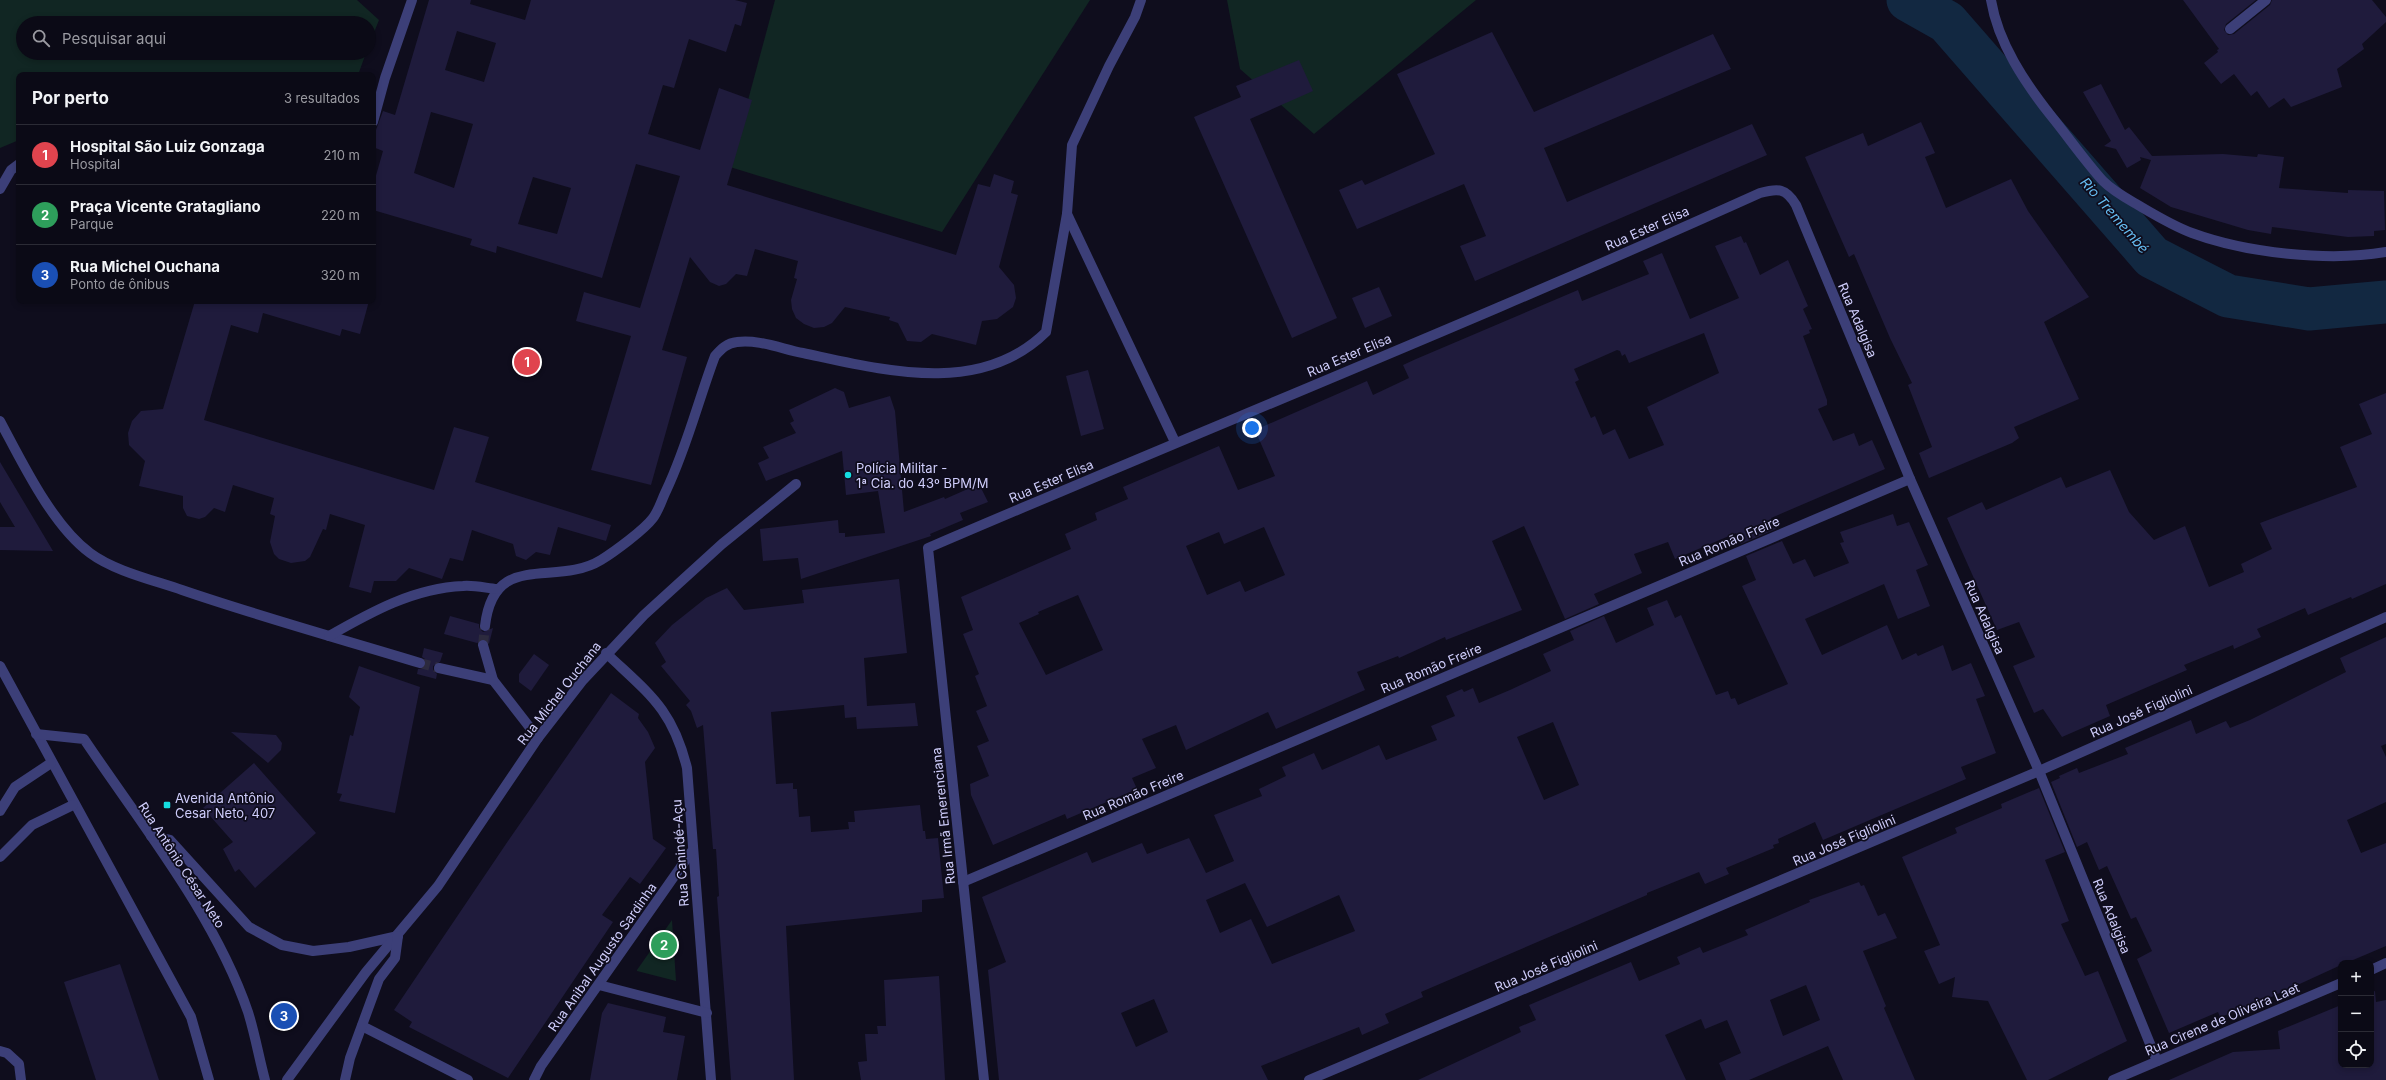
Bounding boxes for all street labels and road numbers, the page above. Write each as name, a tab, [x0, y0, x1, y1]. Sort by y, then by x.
street label: Rua Ester Elisa	[1603, 202, 1691, 254]
street label: Rua Adalgisa	[1835, 280, 1881, 360]
street label: Rua Ester Elisa	[1304, 330, 1394, 380]
street label: Rua Ester Elisa	[1006, 456, 1096, 506]
street label: Rua Romão Freire	[1676, 513, 1782, 569]
street label: Rua Adalgisa	[1961, 577, 2009, 657]
street label: Rua Michel Ouchana	[514, 638, 604, 748]
street label: Rua Romão Freire	[1378, 640, 1484, 696]
street label: Rua José Figliolini	[2087, 681, 2195, 741]
street label: Rua Irmã Emerenciana	[928, 747, 958, 885]
street label: Rua Romão Freire	[1080, 767, 1186, 823]
street label: Rua Antônio César Neto	[135, 799, 229, 931]
street label: Rua Canindé-Açu	[668, 799, 692, 907]
street label: Rua José Figliolini	[1790, 811, 1898, 869]
street label: Rua Adalgisa	[2090, 876, 2134, 956]
street label: Rua Anibal Augusto Sardinha	[544, 880, 660, 1034]
street label: Rua José Figliolini	[1492, 937, 1600, 995]
street label: Rua Cirene de Oliveira Laet	[2142, 979, 2302, 1059]

